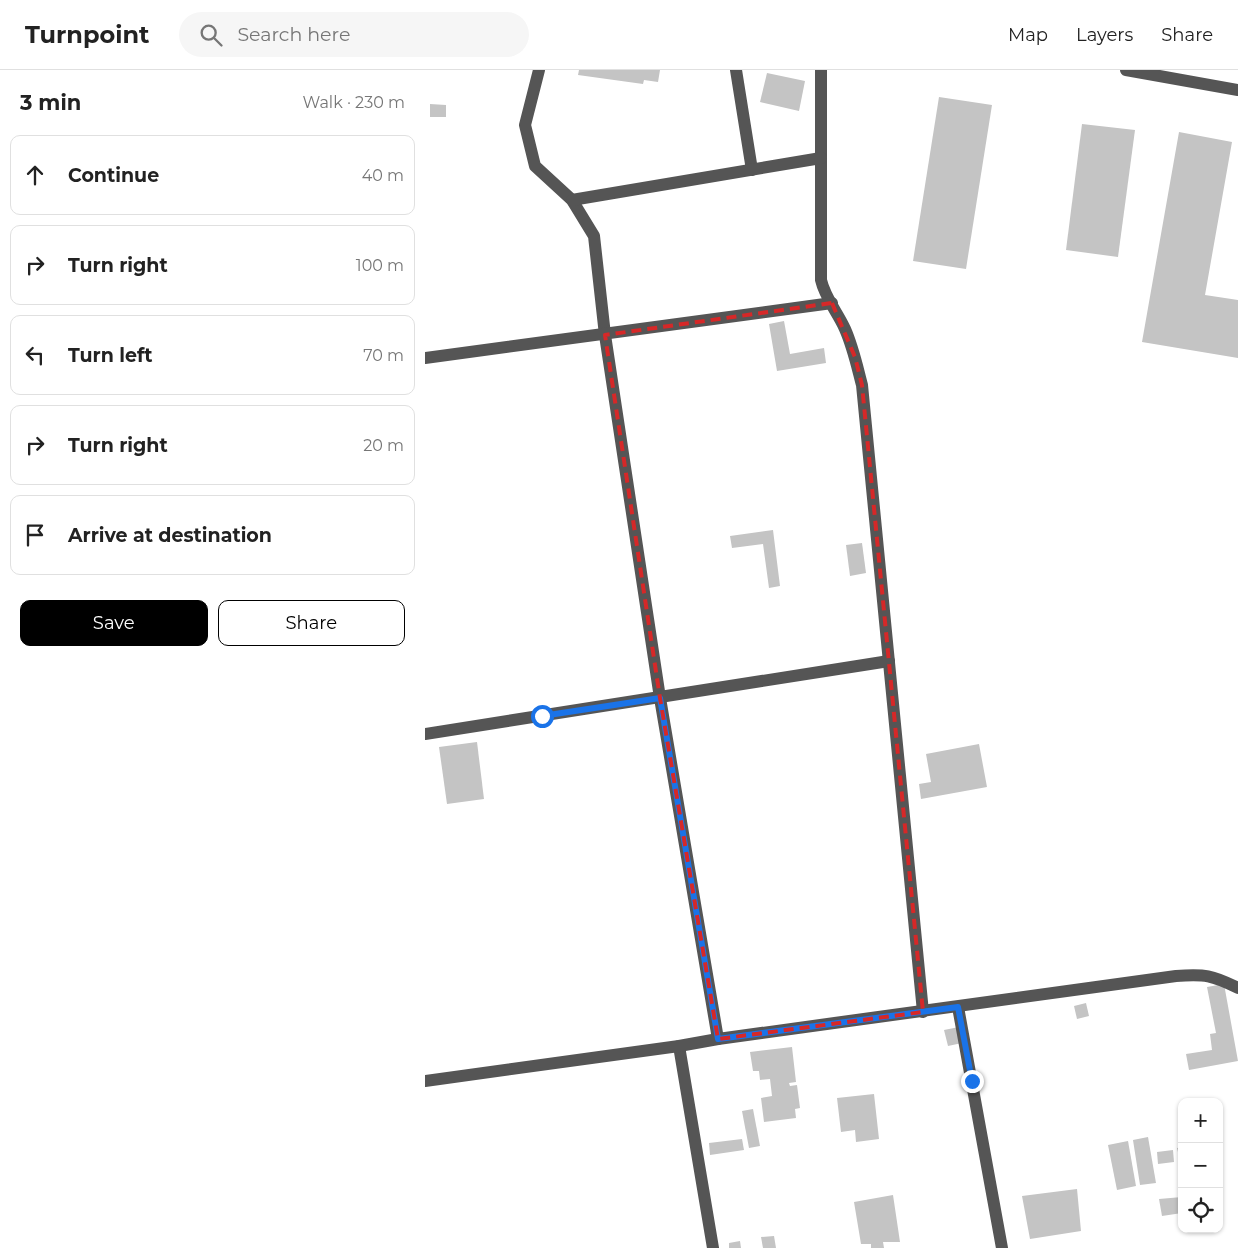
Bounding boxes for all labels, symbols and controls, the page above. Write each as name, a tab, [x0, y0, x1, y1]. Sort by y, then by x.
search box	[179, 12, 529, 57]
text: Turnpoint	[25, 20, 149, 49]
icon: search	[197, 21, 225, 49]
text: Search here	[237, 23, 350, 46]
text: Map	[1008, 24, 1048, 46]
text: Layers	[1076, 24, 1133, 46]
text: Share	[1161, 24, 1213, 46]
text: 3 min	[20, 90, 81, 115]
text: Walk · 230 m	[303, 93, 405, 112]
icon: ahead	[21, 161, 49, 189]
text: Continue	[68, 164, 159, 187]
text: 40 m	[362, 166, 404, 185]
icon: right	[21, 251, 49, 279]
text: Turn right	[68, 254, 168, 277]
text: 100 m	[356, 256, 404, 275]
icon: left	[21, 341, 49, 369]
text: Turn left	[68, 344, 153, 367]
text: 70 m	[363, 346, 404, 365]
icon: right	[21, 431, 49, 459]
text: Turn right	[68, 434, 168, 457]
text: 20 m	[363, 436, 404, 455]
icon: arrive	[21, 521, 49, 549]
text: Arrive at destination	[68, 524, 272, 547]
button: Save	[20, 600, 208, 646]
button: Share	[218, 600, 405, 646]
route start	[531, 705, 554, 728]
route end	[961, 1070, 984, 1093]
map controls	[1178, 1098, 1223, 1233]
button: +	[1178, 1098, 1223, 1143]
button: −	[1178, 1143, 1223, 1188]
button: locate	[1178, 1188, 1223, 1233]

